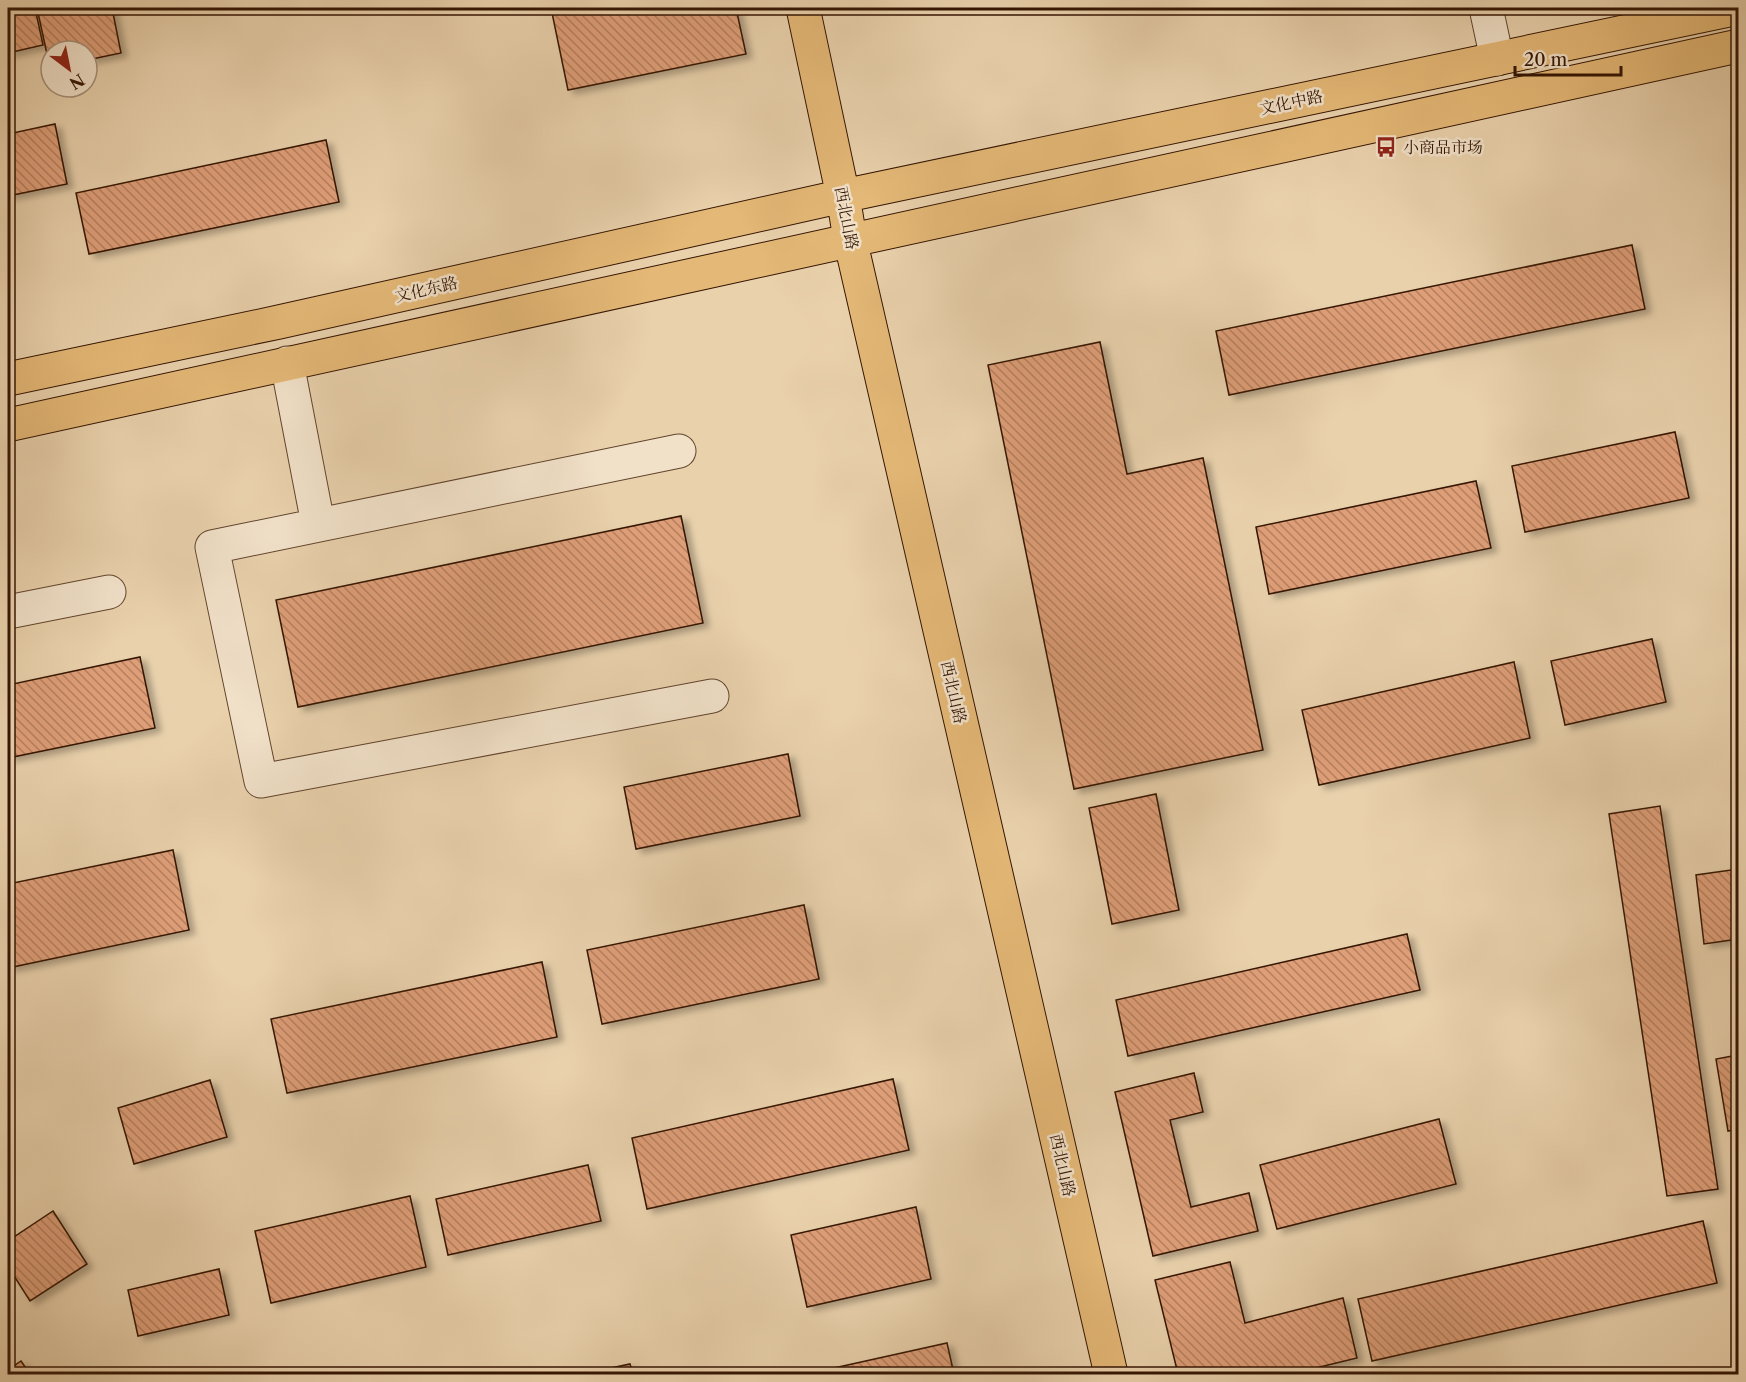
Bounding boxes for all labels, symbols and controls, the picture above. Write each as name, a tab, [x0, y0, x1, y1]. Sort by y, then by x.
north arrow	[39, 39, 99, 99]
scale bar	[1515, 39, 1622, 77]
text: 20 m	[1524, 49, 1568, 71]
text: N	[66, 70, 88, 94]
street label: 文化中路	[1258, 86, 1324, 118]
bus stop icon: 小商品市场	[1374, 135, 1398, 159]
place label: 小商品市场	[1403, 137, 1483, 157]
street label: 西北山路	[831, 185, 863, 251]
street label: 文化东路	[393, 272, 459, 306]
street label: 西北山路	[937, 659, 971, 725]
street label: 西北山路	[1046, 1132, 1080, 1198]

